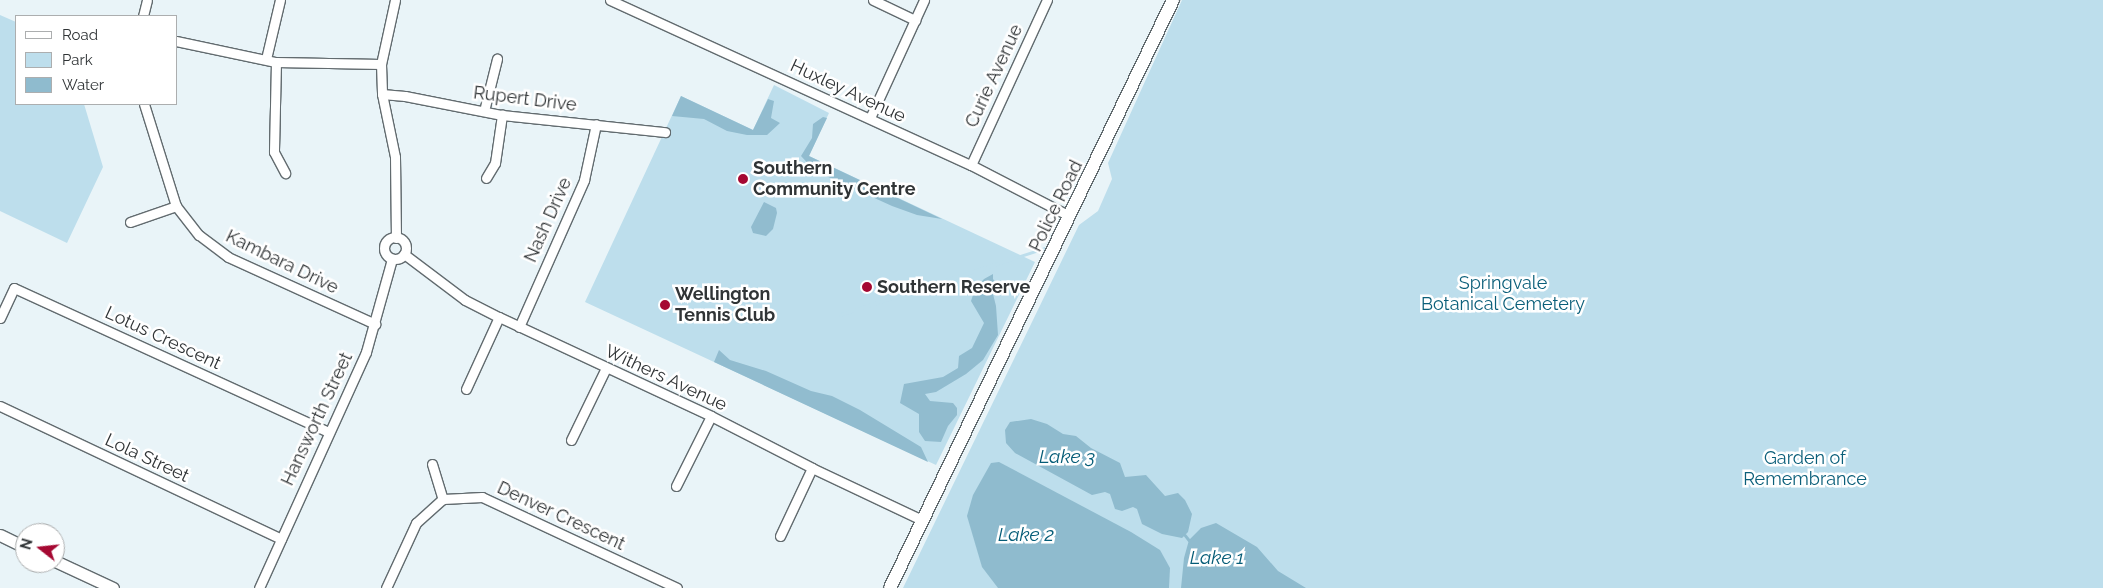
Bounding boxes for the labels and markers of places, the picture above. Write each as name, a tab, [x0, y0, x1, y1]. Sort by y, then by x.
place label: Southern Community Centre	[753, 158, 916, 200]
marker: Southern Community Centre	[737, 173, 749, 185]
place label: Southern Reserve	[877, 276, 1030, 298]
marker: Southern Reserve	[861, 281, 873, 293]
place label: Wellington Tennis Club	[675, 284, 775, 326]
marker: Wellington Tennis Club	[659, 299, 671, 311]

